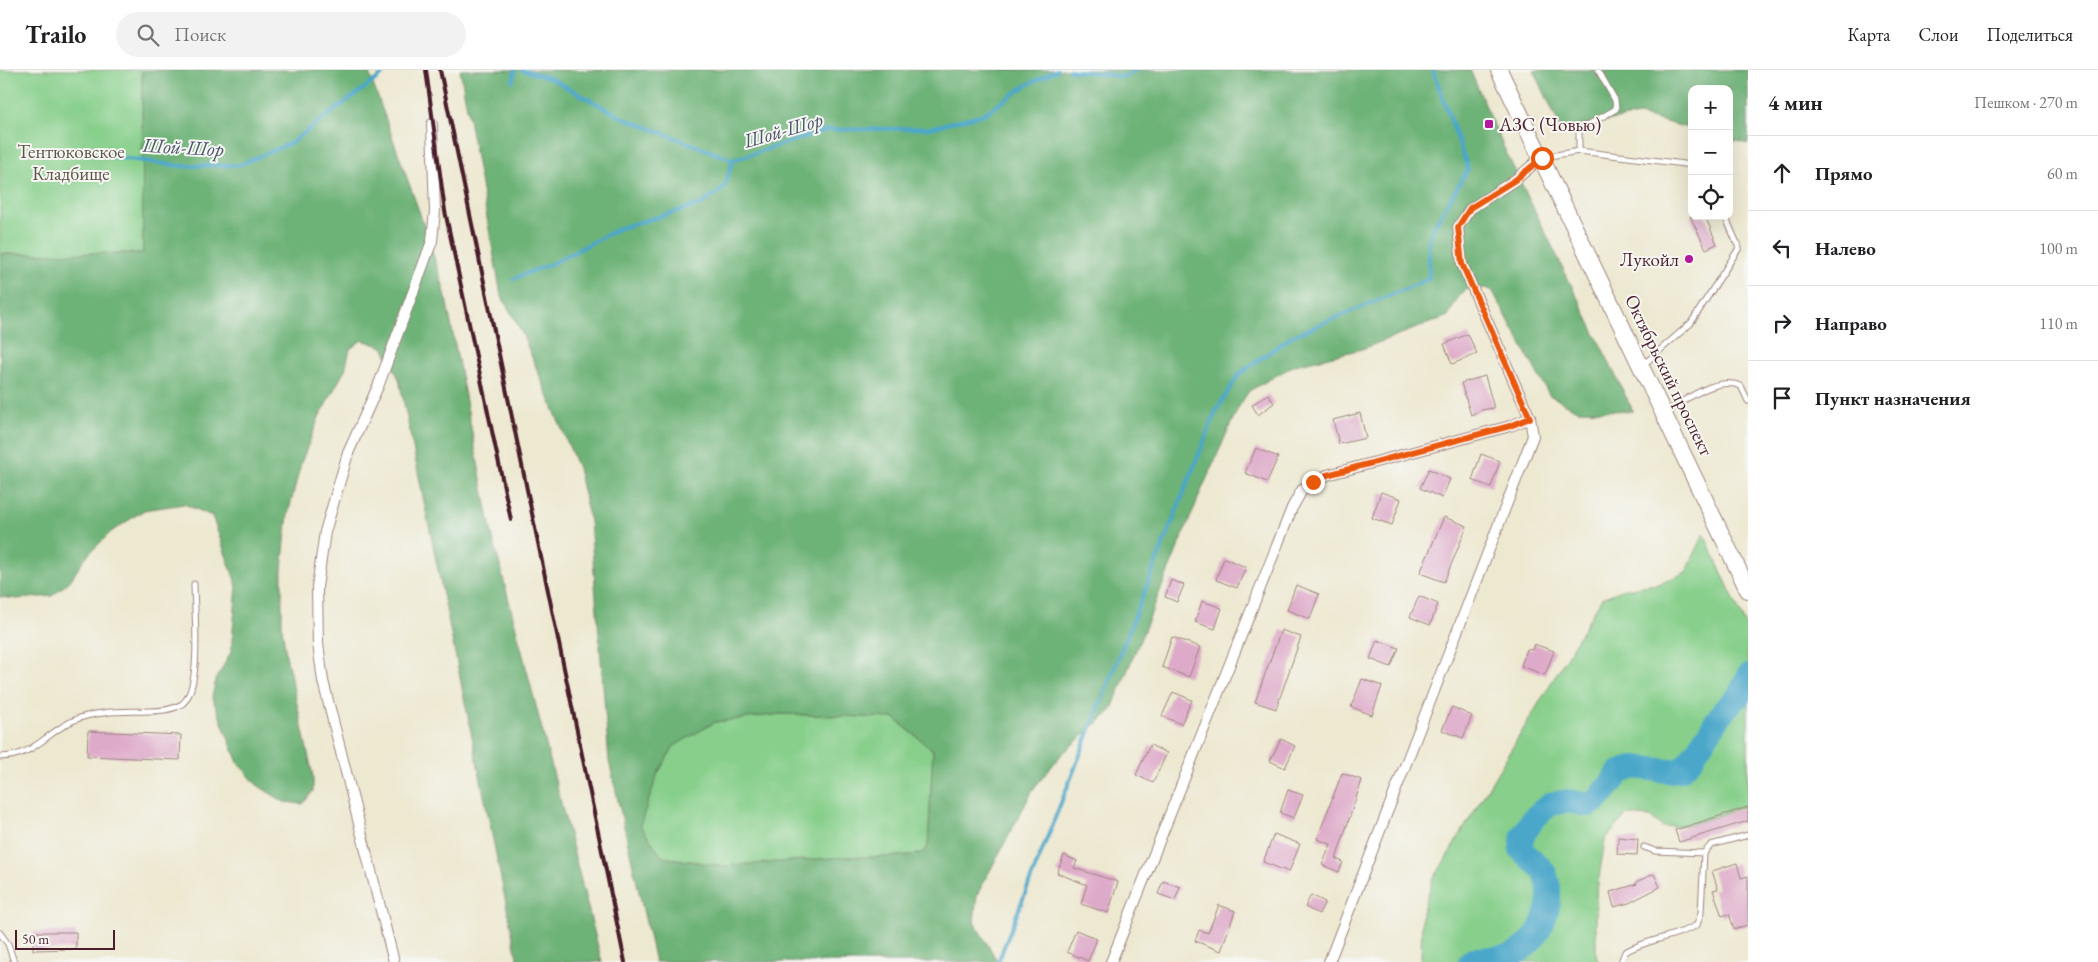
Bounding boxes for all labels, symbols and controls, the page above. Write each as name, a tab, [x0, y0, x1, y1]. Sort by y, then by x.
search box	[116, 12, 466, 57]
text: Trailo	[25, 19, 86, 50]
icon: search	[134, 21, 162, 49]
text: Поиск	[174, 22, 226, 47]
text: Карта	[1848, 23, 1891, 46]
text: Слои	[1919, 23, 1958, 46]
text: Поделиться	[1986, 23, 2073, 46]
map controls	[1688, 85, 1733, 220]
button: +	[1688, 85, 1733, 130]
text: 4 мин	[1768, 89, 1823, 116]
text: Пешком · 270 m	[1974, 92, 2078, 113]
water label: Шой-Шор	[739, 106, 826, 154]
place label: АЗС (Човью)	[1498, 112, 1601, 137]
marker: АЗС (Човью)	[1483, 118, 1495, 130]
button: −	[1688, 130, 1733, 175]
water label: Шой-Шор	[141, 132, 224, 162]
park label: Тентюковское Кладбище	[17, 139, 125, 186]
route start	[1531, 147, 1554, 170]
icon: ahead	[1768, 159, 1796, 187]
text: Прямо	[1815, 161, 1873, 186]
text: 60 m	[2047, 163, 2078, 184]
button: locate	[1688, 175, 1733, 220]
icon: left	[1768, 234, 1796, 262]
text: Налево	[1815, 236, 1876, 261]
text: 100 m	[2039, 238, 2078, 259]
place label: Лукойл	[1620, 247, 1679, 272]
marker: Лукойл	[1683, 253, 1695, 265]
street label: Октябрьский проспект	[1619, 290, 1719, 460]
icon: right	[1768, 309, 1796, 337]
text: Направо	[1815, 311, 1887, 336]
text: 110 m	[2039, 313, 2078, 334]
icon: arrive	[1768, 384, 1796, 412]
text: Пункт назначения	[1815, 386, 1971, 411]
route end	[1302, 471, 1325, 494]
scale bar	[15, 927, 115, 950]
text: 50 m	[22, 930, 49, 948]

